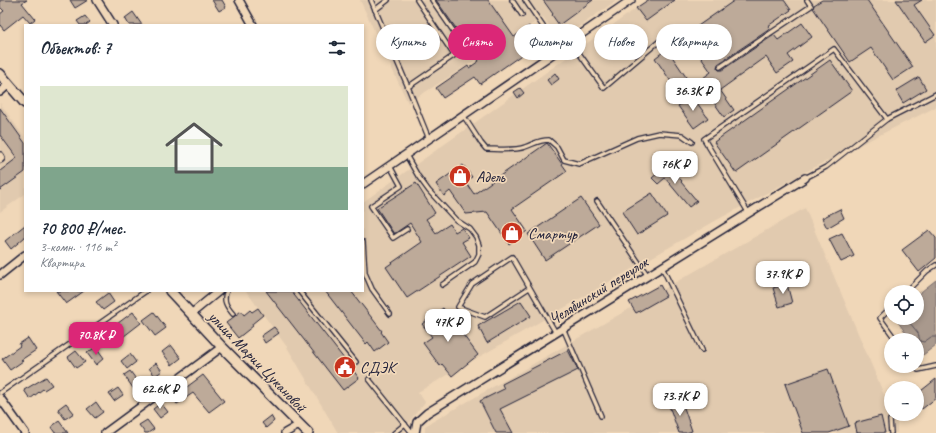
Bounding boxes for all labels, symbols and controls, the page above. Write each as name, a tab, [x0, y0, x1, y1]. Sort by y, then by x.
chip: Купить	[376, 24, 440, 60]
chip: Снять	[448, 24, 506, 60]
chip: Фильтры	[514, 24, 586, 60]
chip: Новое	[594, 24, 648, 60]
chip: Квартира	[656, 24, 732, 60]
icon: filters	[326, 37, 348, 59]
text: Объектов: 7	[40, 38, 111, 59]
pin: 36.3K ₽	[656, 78, 730, 112]
text: 36.3K ₽	[675, 83, 711, 99]
icon: home	[158, 112, 230, 184]
pin: 76K ₽	[647, 151, 703, 185]
text: 76K ₽	[661, 156, 689, 172]
shop icon: Адель	[447, 163, 473, 189]
place label: Адель	[476, 167, 506, 187]
text: 70 800 ₽/мес.	[40, 218, 126, 239]
shop icon: Смартур	[499, 220, 525, 246]
place label: Смартур	[528, 224, 578, 244]
text: 3-комн. · 116 m²	[40, 239, 116, 255]
street label: Челябинский переулок	[545, 251, 654, 329]
text: Квартира	[40, 255, 84, 271]
pin: 37.9K ₽	[746, 261, 820, 295]
text: 37.9K ₽	[765, 266, 801, 282]
map controls	[884, 285, 924, 421]
button: locate	[884, 285, 924, 325]
street label: улица Марии Цукановой	[203, 306, 312, 418]
pin: 47K ₽	[420, 309, 476, 343]
text: 47K ₽	[434, 314, 462, 330]
pin: 70.8K ₽	[59, 322, 133, 356]
text: 70.8K ₽	[78, 327, 114, 343]
button: +	[884, 333, 924, 373]
public building icon: СДЭК	[332, 354, 358, 380]
place label: СДЭК	[360, 358, 398, 378]
pin: 62.6K ₽	[123, 376, 197, 410]
text: 62.6K ₽	[141, 381, 179, 397]
button: −	[884, 381, 924, 421]
pin: 73.7K ₽	[643, 383, 717, 417]
text: 73.7K ₽	[662, 388, 698, 404]

